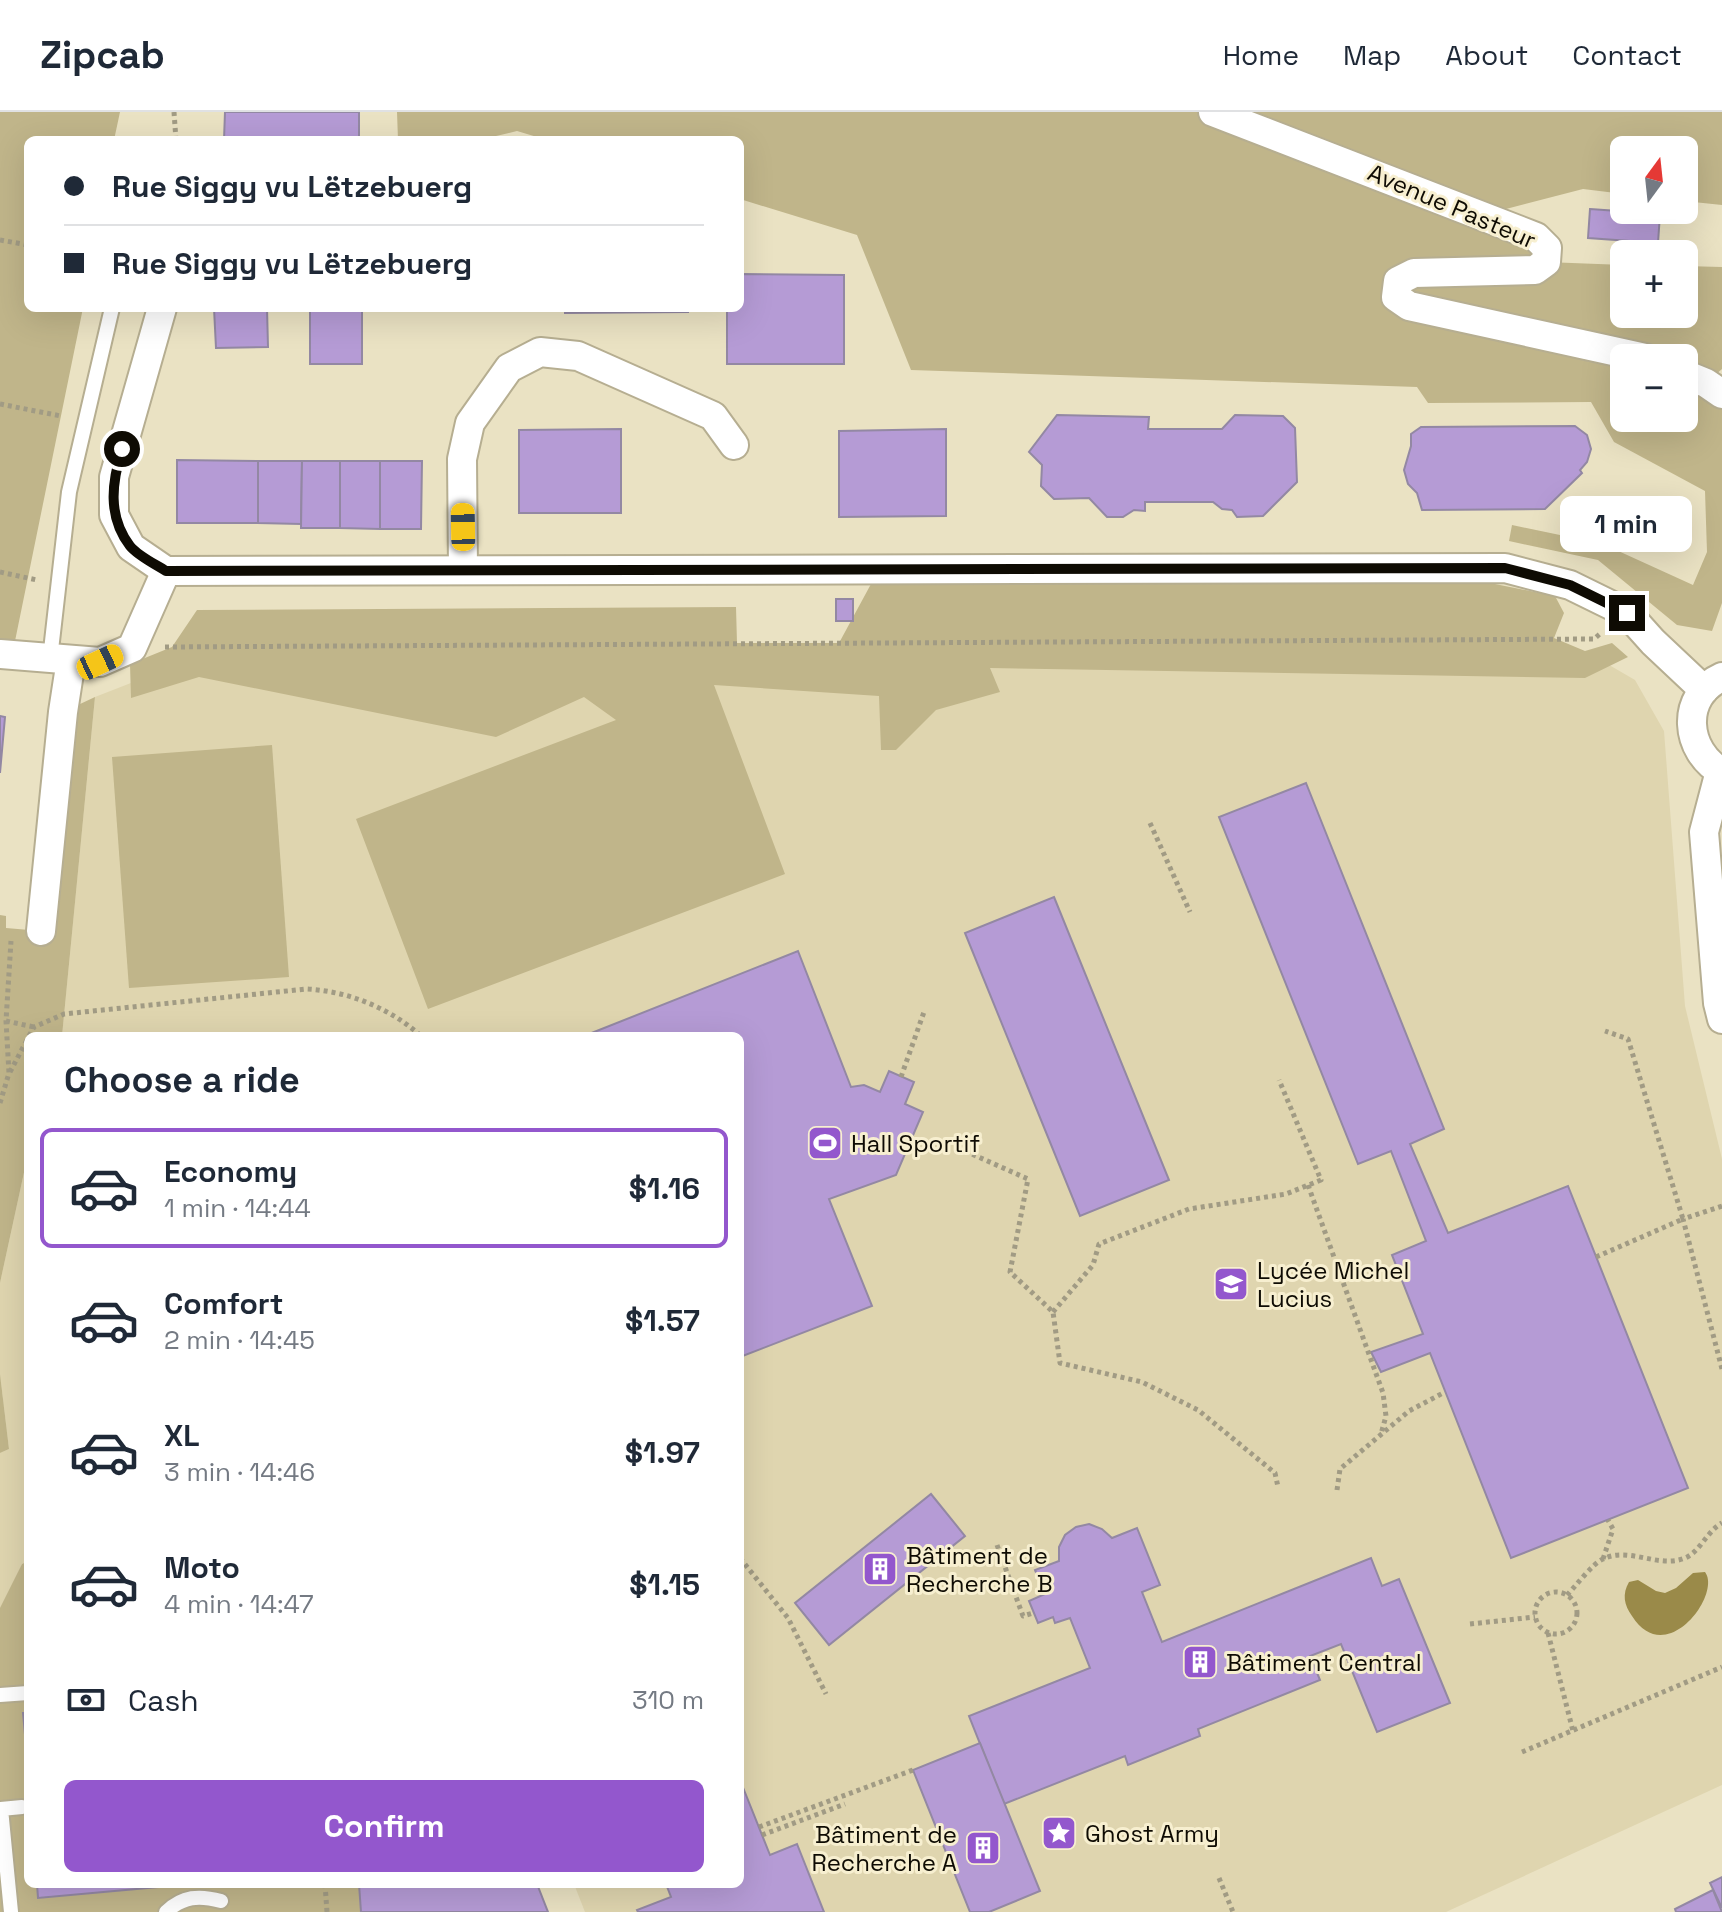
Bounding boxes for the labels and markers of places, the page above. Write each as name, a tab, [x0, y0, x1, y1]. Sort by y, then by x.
sports icon: Hall Sportif	[806, 1124, 844, 1162]
place label: Hall Sportif	[851, 1128, 980, 1159]
place label: Lycée Michel Lucius	[1257, 1255, 1409, 1314]
school or university icon: Lycée Michel Lucius	[1212, 1265, 1250, 1303]
place label: Bâtiment de Recherche B	[906, 1540, 1053, 1599]
building icon: Bâtiment de Recherche B	[861, 1550, 899, 1588]
building icon: Bâtiment Central	[1181, 1643, 1219, 1681]
place label: Bâtiment Central	[1226, 1647, 1422, 1678]
place icon: Ghost Army	[1040, 1814, 1078, 1852]
place label: Ghost Army	[1085, 1818, 1219, 1849]
place label: Bâtiment de Recherche A	[812, 1819, 957, 1878]
building icon: Bâtiment de Recherche A	[964, 1829, 1002, 1867]

